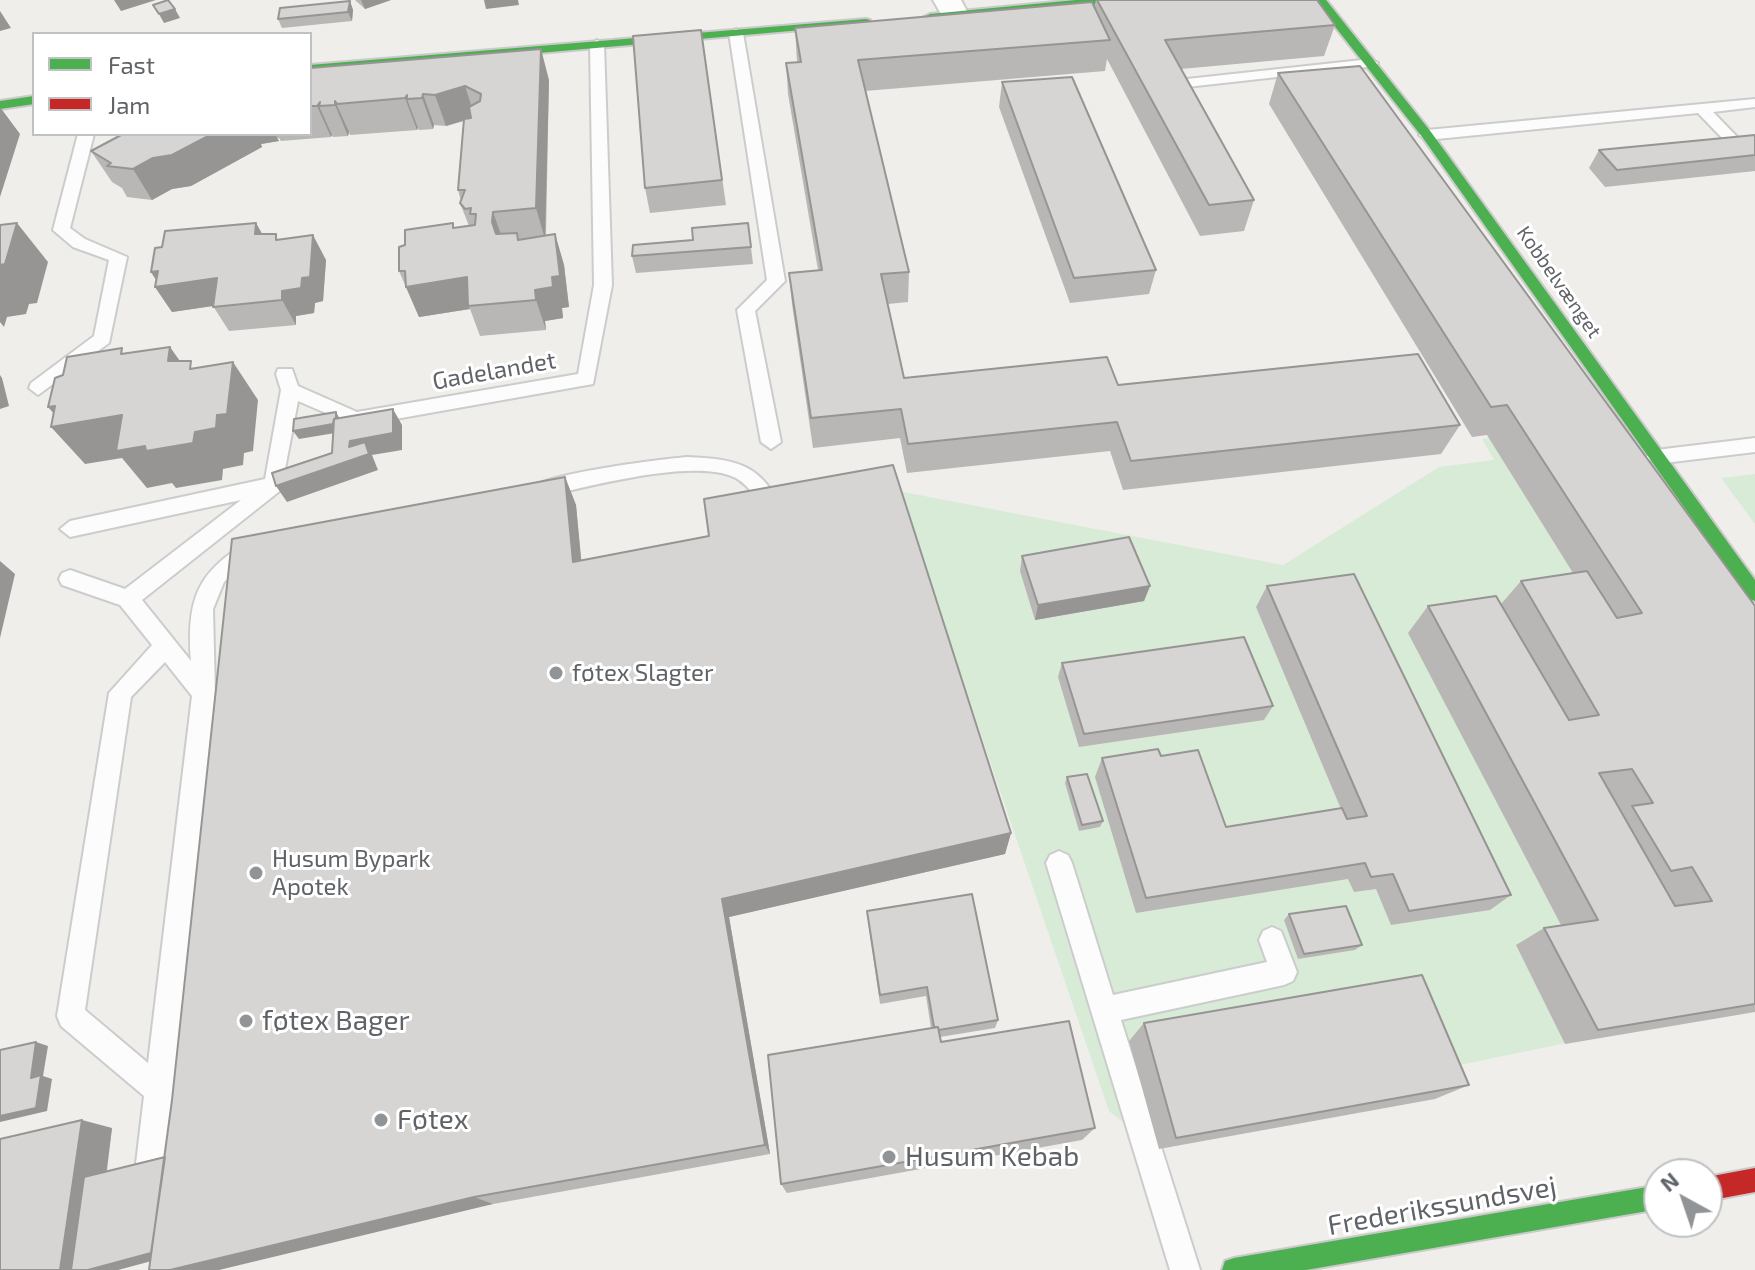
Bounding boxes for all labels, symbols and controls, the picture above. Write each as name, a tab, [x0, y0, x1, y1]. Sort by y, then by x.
legend	[32, 32, 312, 136]
text: Fast	[108, 50, 155, 79]
text: Jam	[108, 90, 150, 119]
street label: Kobbelvænget	[1512, 221, 1606, 343]
street label: Gadelandet	[430, 346, 558, 396]
place label: føtex Slagter	[572, 659, 714, 687]
marker: føtex Slagter	[547, 664, 565, 682]
place label: Husum Bypark Apotek	[272, 845, 430, 901]
marker: Husum Bypark Apotek	[247, 864, 265, 882]
place label: føtex Bager	[262, 1004, 410, 1038]
marker: føtex Bager	[237, 1012, 255, 1030]
place label: Føtex	[397, 1103, 468, 1137]
marker: Føtex	[372, 1111, 390, 1129]
place label: Husum Kebab	[905, 1140, 1079, 1174]
marker: Husum Kebab	[880, 1148, 898, 1166]
north arrow	[1643, 1158, 1723, 1238]
text: N	[1654, 1166, 1683, 1196]
street label: Frederikssundsvej	[1325, 1169, 1559, 1243]

